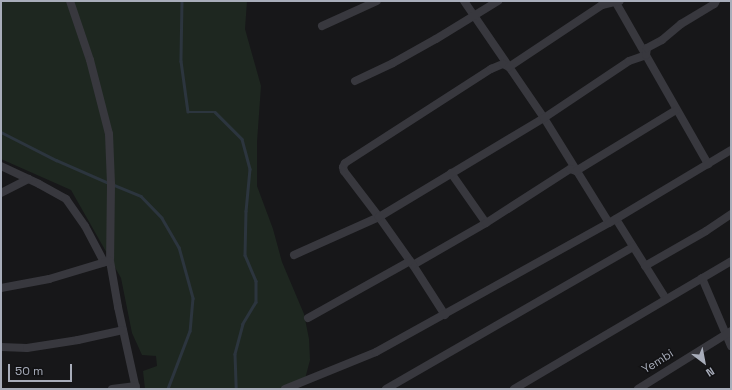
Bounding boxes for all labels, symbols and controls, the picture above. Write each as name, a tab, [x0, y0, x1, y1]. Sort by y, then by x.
north arrow	[684, 342, 724, 382]
street label: Yembi	[640, 347, 676, 377]
scale bar	[10, 356, 74, 382]
text: 50 m	[15, 363, 43, 379]
text: N	[704, 364, 717, 380]

